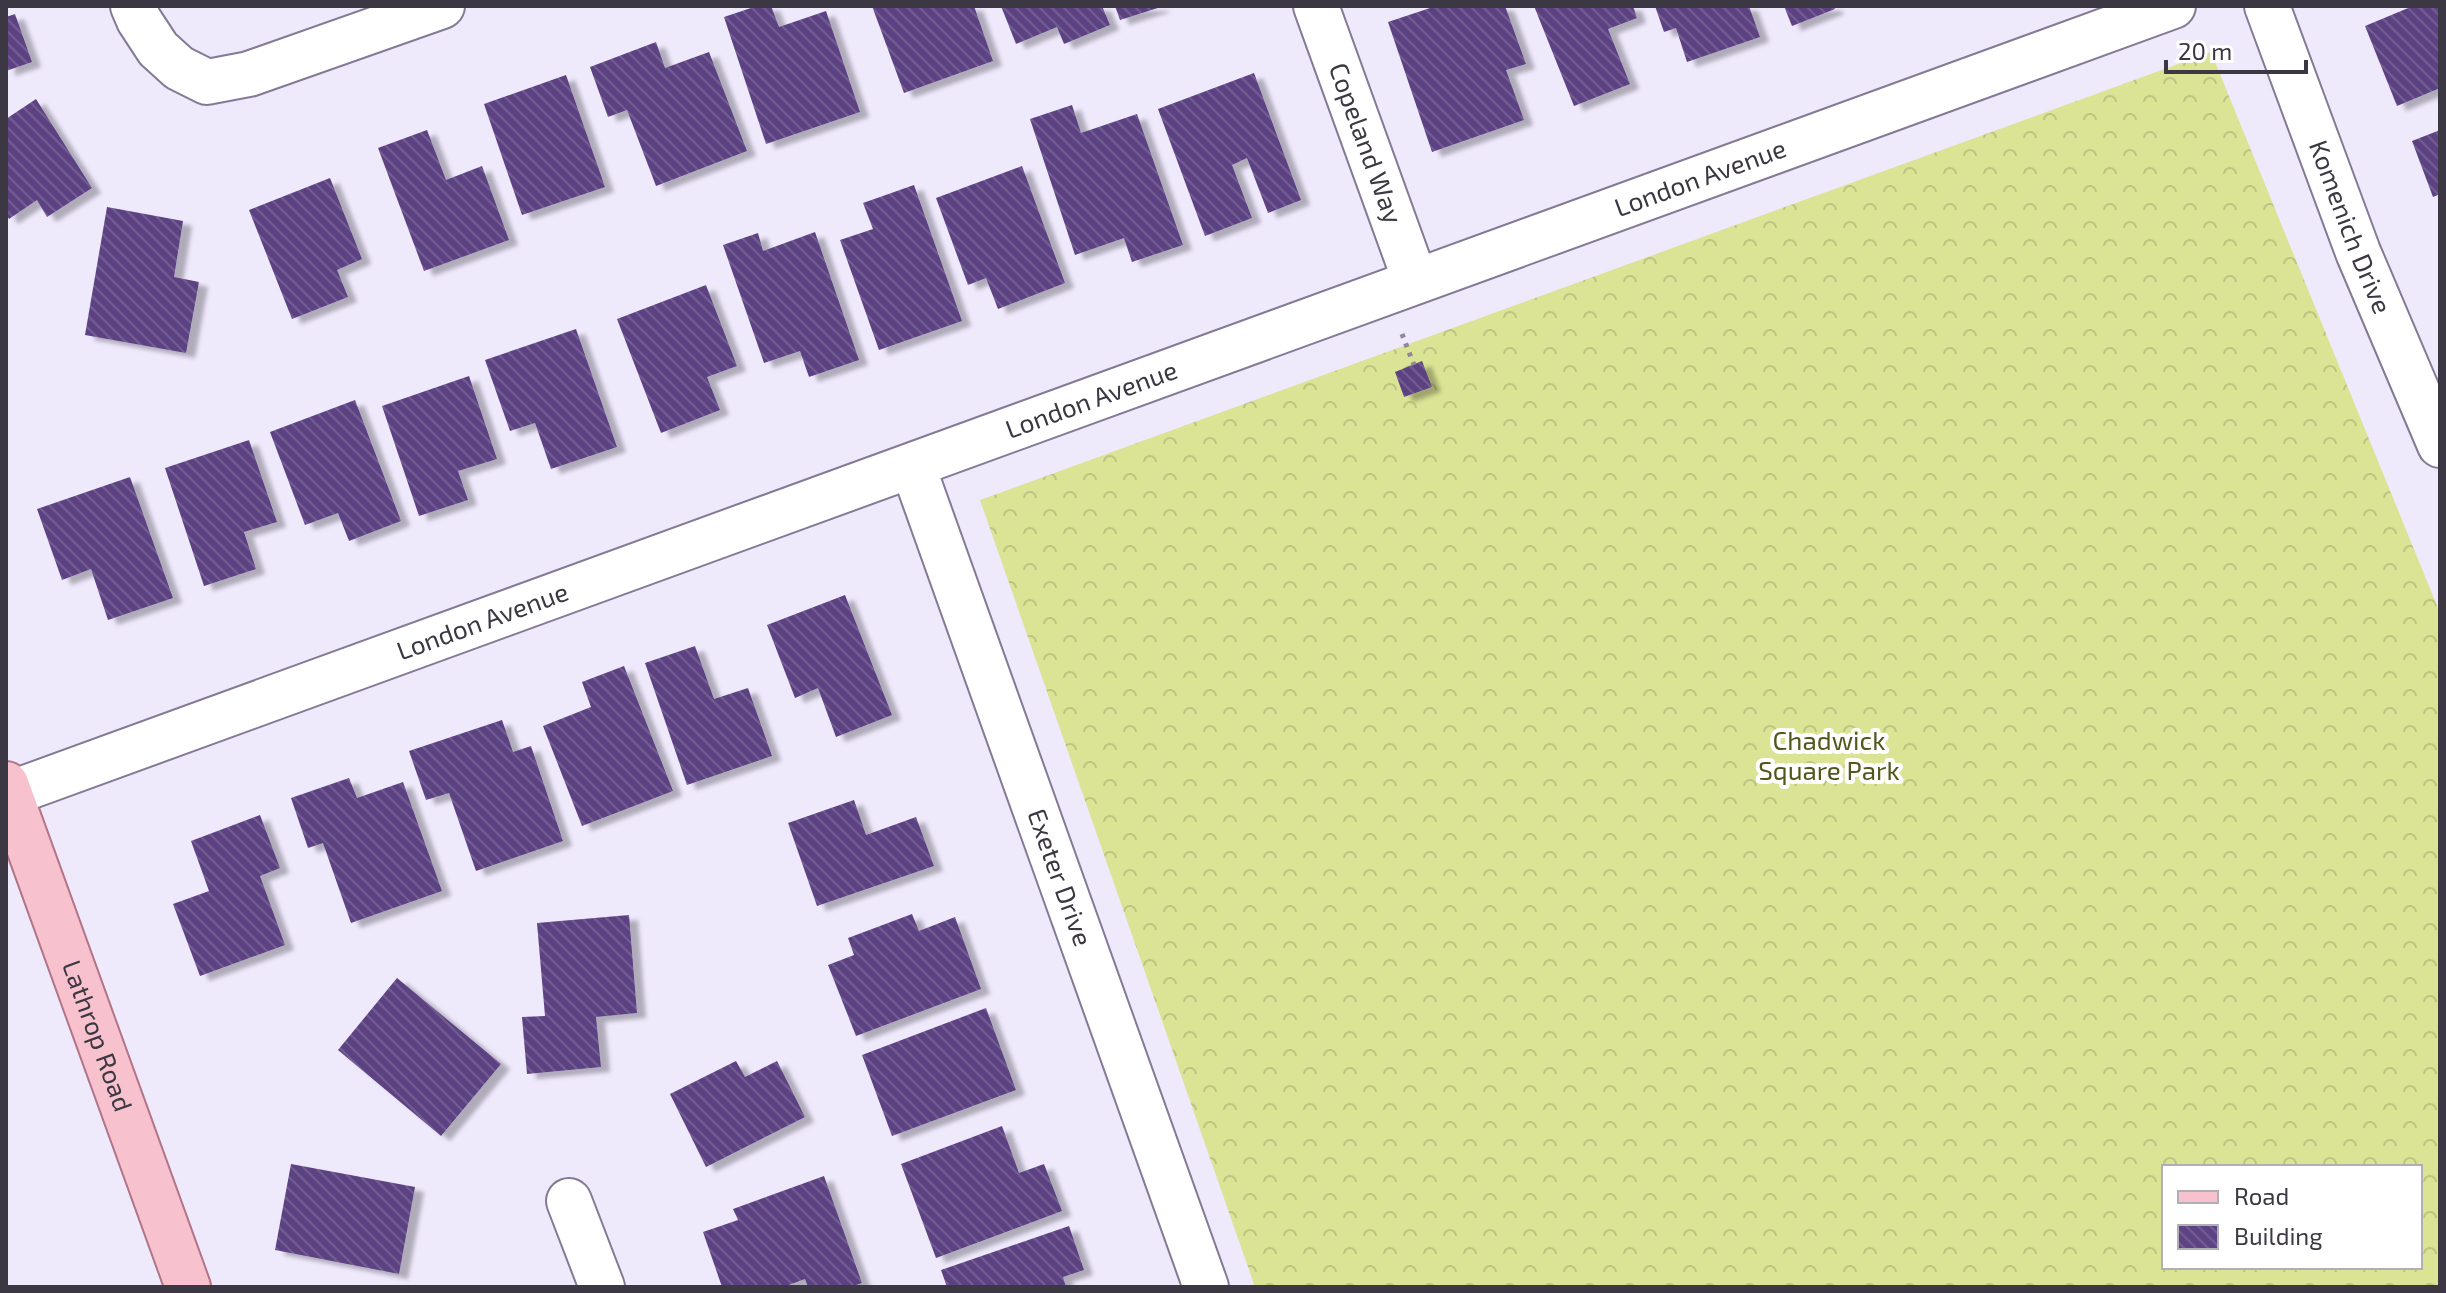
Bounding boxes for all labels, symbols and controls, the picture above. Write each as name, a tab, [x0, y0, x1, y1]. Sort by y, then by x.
scale bar	[2166, 24, 2306, 74]
text: 20 m	[2178, 36, 2232, 65]
street label: Copeland Way	[1324, 58, 1410, 228]
street label: London Avenue	[1610, 131, 1790, 222]
street label: Komenich Drive	[2304, 135, 2399, 318]
street label: London Avenue	[1001, 353, 1181, 444]
street label: London Avenue	[392, 575, 572, 666]
park label: Chadwick Square Park	[1758, 724, 1900, 785]
street label: Exeter Drive	[1022, 804, 1100, 950]
street label: Lathrop Road	[57, 956, 140, 1115]
legend	[2162, 1165, 2422, 1269]
text: Road	[2234, 1181, 2289, 1210]
text: Building	[2234, 1221, 2323, 1250]

